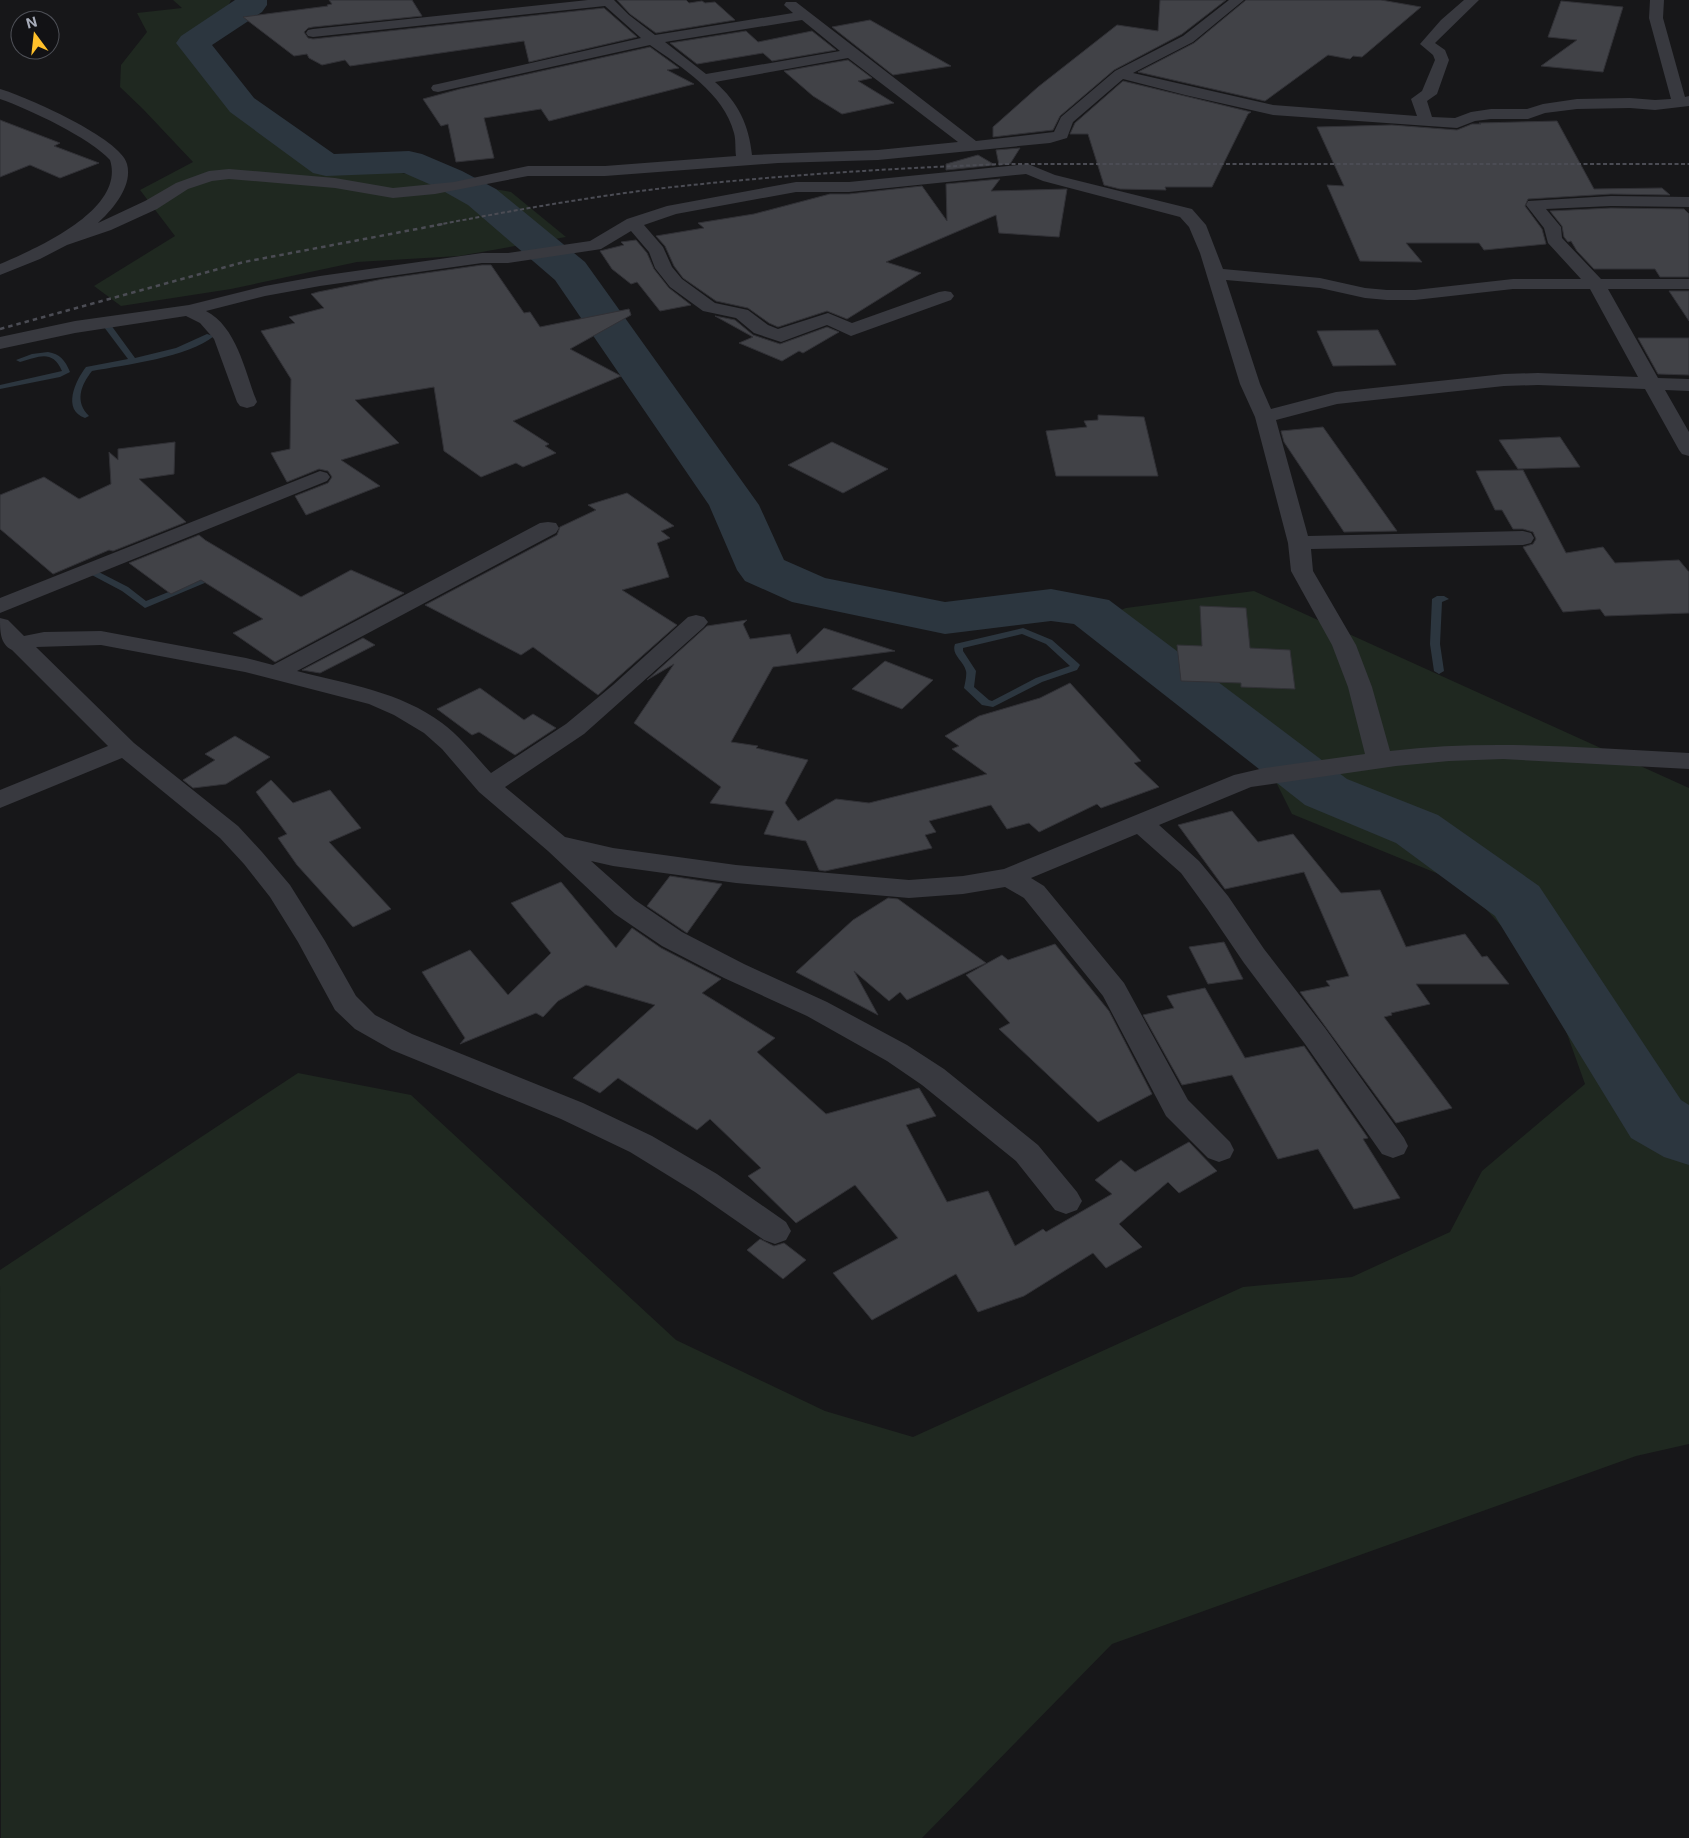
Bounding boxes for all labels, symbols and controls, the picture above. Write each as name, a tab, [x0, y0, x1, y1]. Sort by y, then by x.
north arrow	[10, 10, 60, 60]
text: N	[24, 12, 39, 32]

